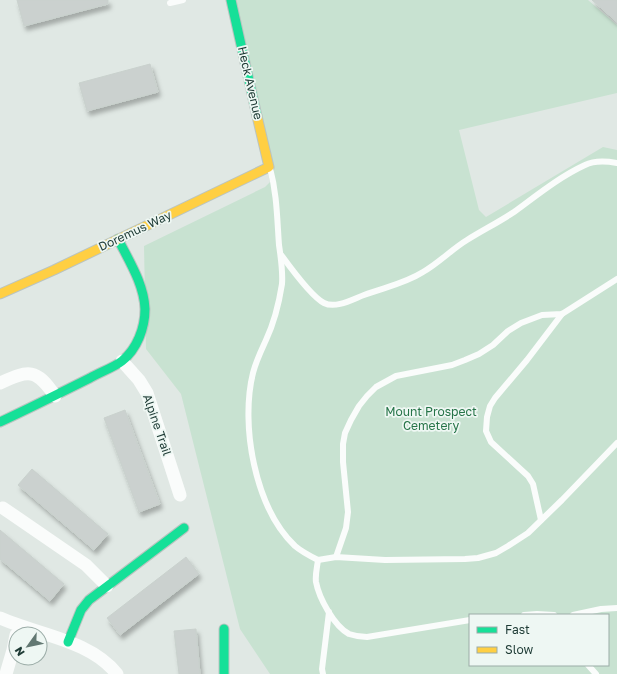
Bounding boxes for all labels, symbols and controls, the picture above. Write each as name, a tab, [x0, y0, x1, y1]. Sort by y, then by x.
street label: Heck Avenue	[235, 45, 266, 121]
street label: Doremus Way	[96, 207, 174, 254]
street label: Alpine Trail	[140, 392, 175, 458]
park label: Mount Prospect Cemetery	[385, 404, 477, 433]
legend	[469, 614, 609, 666]
text: Fast	[505, 622, 530, 637]
north arrow	[8, 626, 48, 666]
text: Slow	[505, 642, 533, 657]
text: N	[11, 645, 27, 659]

